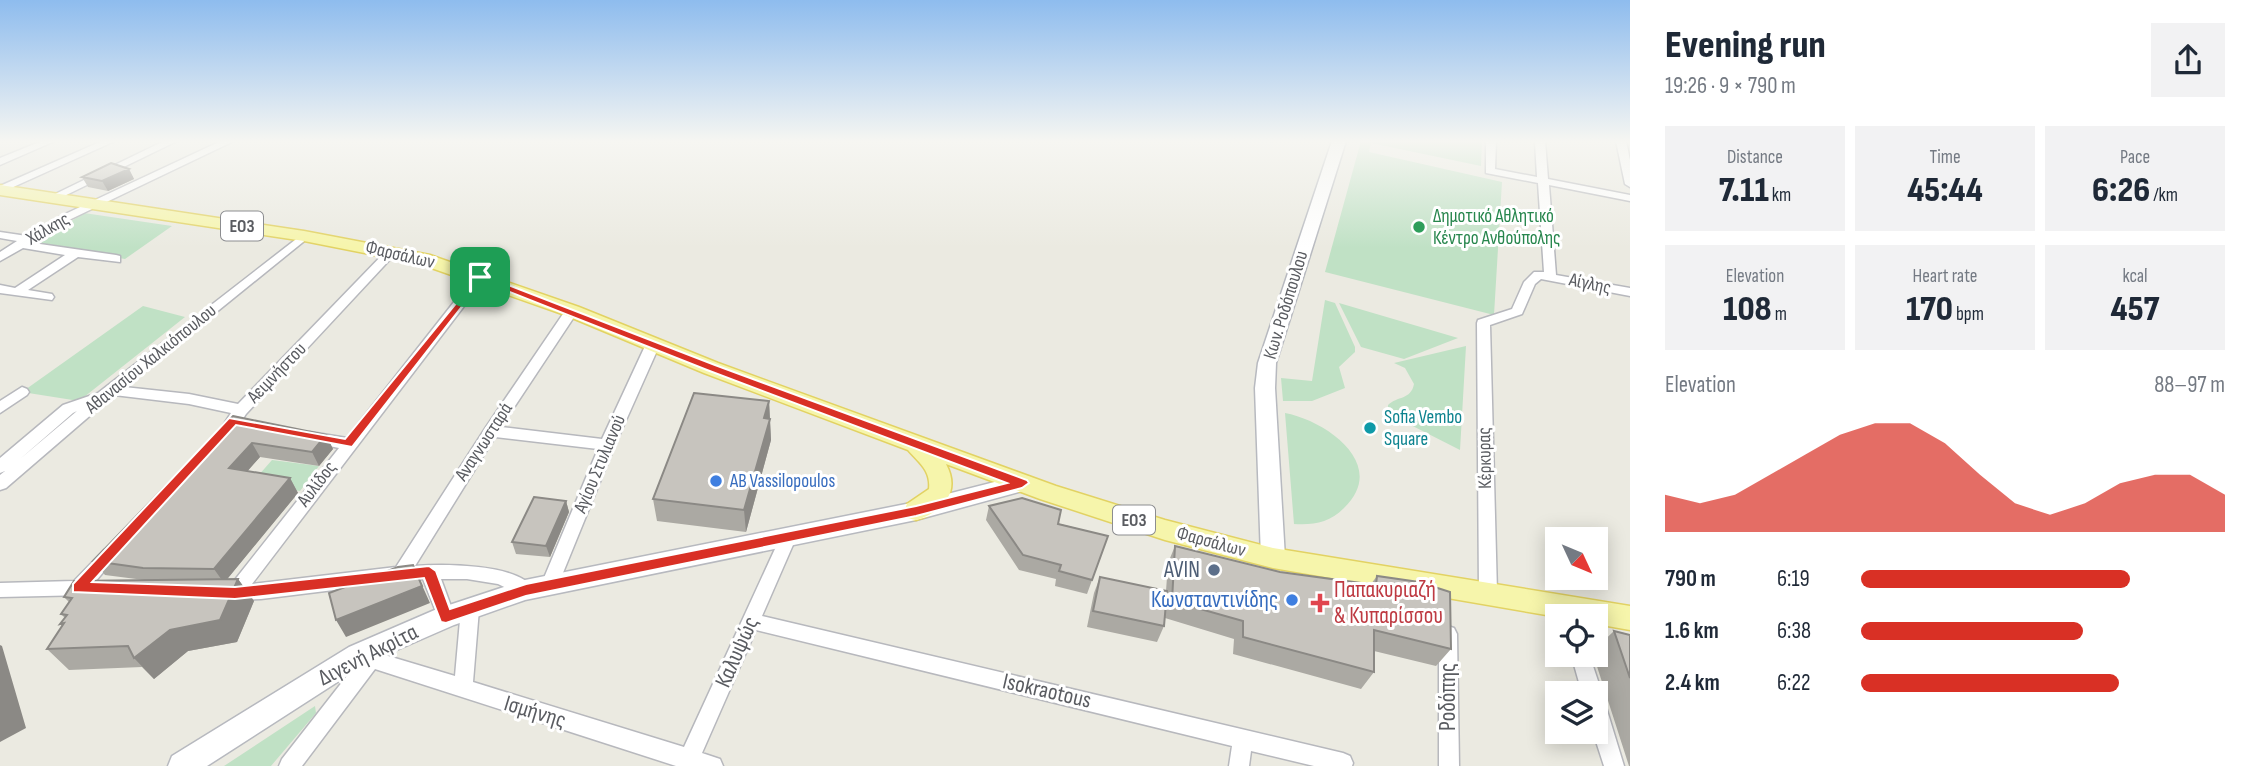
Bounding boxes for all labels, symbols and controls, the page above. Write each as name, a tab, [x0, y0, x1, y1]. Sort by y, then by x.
text: Evening run	[1665, 23, 1826, 68]
button: share	[2151, 23, 2225, 97]
text: 19:26 · 9 × 790 m	[1665, 72, 1796, 100]
text: Distance	[1727, 146, 1783, 169]
text: Time	[1929, 146, 1961, 169]
text: Pace	[2120, 146, 2150, 169]
text: 7.11	[1719, 169, 1769, 212]
text: 45:44	[1907, 169, 1983, 212]
text: 6:26	[2092, 169, 2150, 212]
text: km	[1769, 184, 1791, 207]
text: /km	[2150, 184, 2178, 207]
place label: Δημοτικό Αθλητικό Κέντρο Ανθούπολης	[1433, 205, 1561, 250]
street label: Χάλκης	[21, 207, 74, 251]
road number: ΕΟ3	[221, 211, 263, 240]
marker: Δημοτικό Αθλητικό Κέντρο Ανθούπολης	[1411, 219, 1427, 235]
street label: Φαρσάλων	[363, 236, 437, 274]
pin	[450, 247, 510, 307]
street label: Κων. Ροδόπουλου	[1259, 248, 1313, 362]
icon: arrive	[461, 258, 499, 296]
text: Elevation	[1726, 265, 1784, 288]
text: Heart rate	[1913, 265, 1977, 288]
text: kcal	[2122, 265, 2148, 288]
street label: Αίγλης	[1566, 268, 1613, 300]
text: 108	[1723, 288, 1772, 331]
text: 170	[1906, 288, 1953, 331]
text: 457	[2111, 288, 2159, 331]
street label: Αθανασίου Χαλκιόπουλου	[80, 299, 221, 420]
text: m	[1772, 303, 1787, 326]
text: bpm	[1953, 303, 1984, 326]
street label: Αειμνήστου	[242, 338, 311, 409]
text: Elevation	[1665, 371, 1736, 399]
text: 88–97 m	[2154, 371, 2225, 399]
street label: Αναγνωσταρά	[450, 399, 518, 486]
place label: Sofia Vembo Square	[1384, 406, 1462, 451]
street label: Αγίου Στυλιανού	[569, 411, 631, 518]
marker: Sofia Vembo Square	[1362, 420, 1378, 436]
street label: Κέρκυρας	[1473, 427, 1497, 489]
street label: Αυλίδος	[292, 457, 342, 512]
place label: AB Vassilopoulos	[729, 470, 835, 493]
marker: AB Vassilopoulos	[708, 473, 724, 489]
road number: ΕΟ3	[1113, 506, 1155, 534]
street label: Φαρσάλων	[1174, 522, 1249, 562]
north arrow	[1545, 527, 1608, 590]
map controls	[1545, 527, 1608, 744]
place label: AVIN	[1163, 556, 1200, 584]
marker: AVIN	[1206, 562, 1222, 578]
text: 790 m	[1665, 565, 1716, 593]
text: 6:19	[1777, 565, 1810, 593]
place label: Παπακυριαζή & Κυπαρίσσου	[1334, 576, 1443, 630]
place label: Κωνσταντινίδης	[1151, 586, 1278, 614]
marker: Κωνσταντινίδης	[1284, 592, 1300, 608]
marker: Παπακυριαζή & Κυπαρίσσου	[1312, 595, 1328, 611]
button: locate	[1545, 604, 1608, 667]
street label: Καλυψώς	[709, 612, 765, 692]
text: 1.6 km	[1665, 617, 1719, 645]
text: 6:38	[1777, 617, 1811, 645]
street label: Διγενή Ακρίτα	[314, 618, 423, 692]
street label: Ροδόπης	[1434, 663, 1462, 731]
street label: Isokraotous	[1000, 667, 1094, 715]
text: 2.4 km	[1665, 669, 1720, 697]
text: 6:22	[1777, 669, 1810, 697]
button: layers	[1545, 681, 1608, 744]
street label: Ισμήνης	[501, 689, 569, 735]

